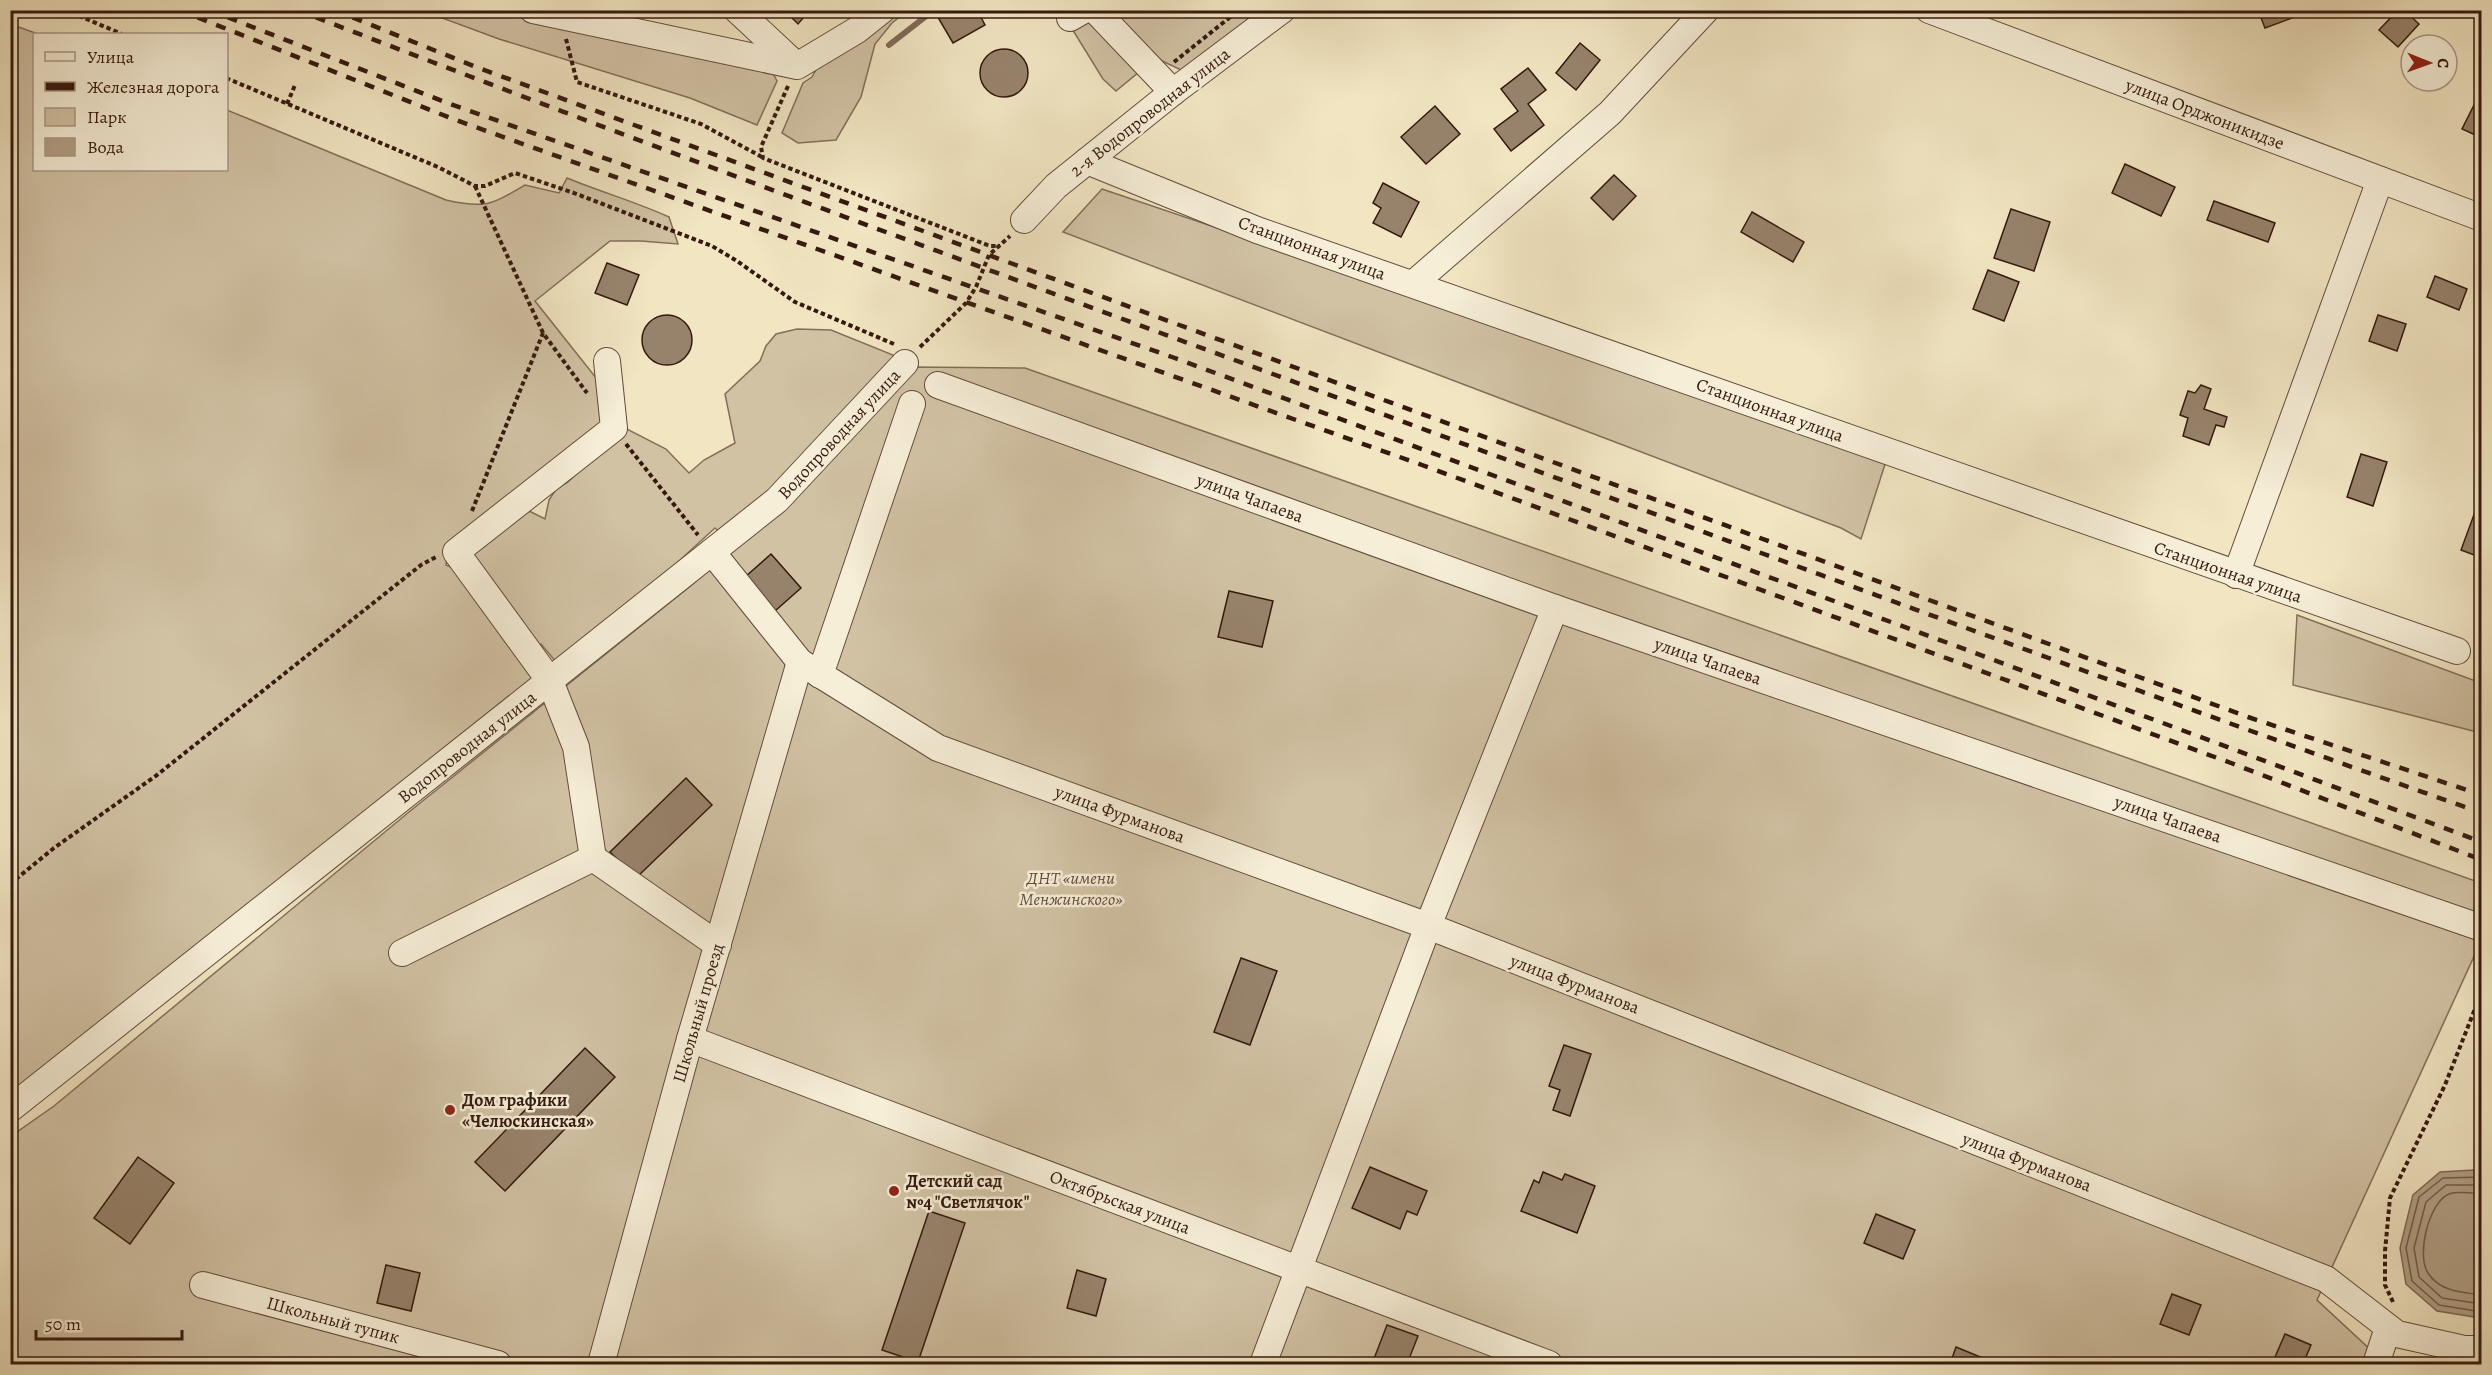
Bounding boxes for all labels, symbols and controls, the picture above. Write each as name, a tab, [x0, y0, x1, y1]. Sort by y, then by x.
legend	[33, 33, 228, 171]
north arrow	[2399, 33, 2459, 93]
street label: 2-я Водопроводная улица	[1065, 41, 1236, 182]
text: Улица	[87, 45, 135, 69]
text: С	[2432, 58, 2454, 69]
street label: улица Орджоникидзе	[2121, 72, 2288, 155]
text: Железная дорога	[87, 75, 220, 99]
text: Парк	[87, 105, 127, 129]
text: Вода	[87, 135, 125, 159]
street label: Станционная улица	[1235, 210, 1390, 286]
street label: Водопроводная улица	[772, 363, 906, 504]
street label: Станционная улица	[1693, 372, 1848, 448]
street label: улица Чапаева	[1192, 467, 1307, 529]
street label: Станционная улица	[2151, 535, 2306, 609]
street label: улица Чапаева	[1650, 631, 1765, 691]
street label: Водопроводная улица	[393, 685, 542, 809]
street label: улица Фурманова	[1051, 779, 1189, 849]
street label: улица Чапаева	[2110, 789, 2225, 849]
park label: ДНТ «имени Менжинского»	[1019, 866, 1123, 911]
street label: Школьный проезд	[667, 940, 729, 1086]
street label: улица Фурманова	[1506, 948, 1644, 1020]
place label: Дом графики «Челюскинская»	[462, 1088, 594, 1133]
marker: Дом графики «Челюскинская»	[443, 1103, 457, 1117]
street label: улица Фурманова	[1958, 1126, 2096, 1198]
street label: Октябрьская улица	[1046, 1164, 1194, 1240]
place label: Детский сад №4 "Светлячок"	[906, 1169, 1030, 1214]
marker: Детский сад №4 "Светлячок"	[887, 1184, 901, 1198]
street label: Школьный тупик	[264, 1291, 402, 1349]
scale bar	[36, 1303, 182, 1341]
text: 50 m	[45, 1312, 81, 1336]

